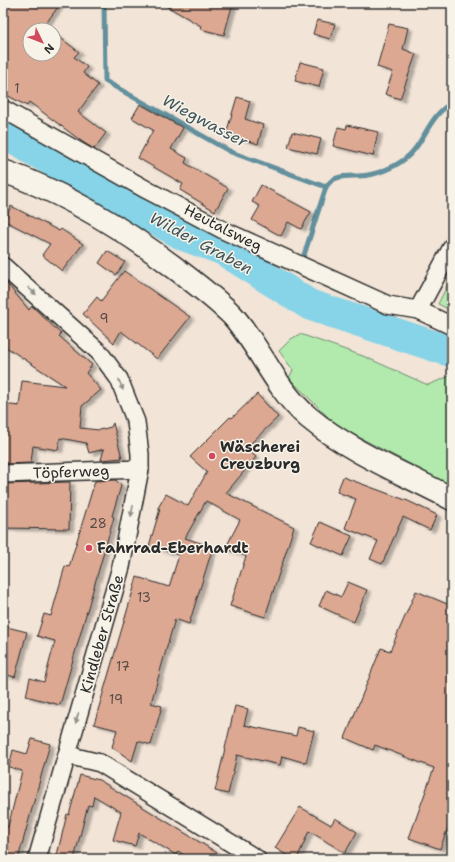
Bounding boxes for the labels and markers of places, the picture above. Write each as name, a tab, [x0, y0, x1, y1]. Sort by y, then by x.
place label: Wäscherei Creuzburg	[220, 437, 300, 474]
marker: Wäscherei Creuzburg	[207, 451, 217, 461]
place label: Fahrrad-Eberhardt	[97, 538, 249, 558]
marker: Fahrrad-Eberhardt	[84, 543, 94, 553]

